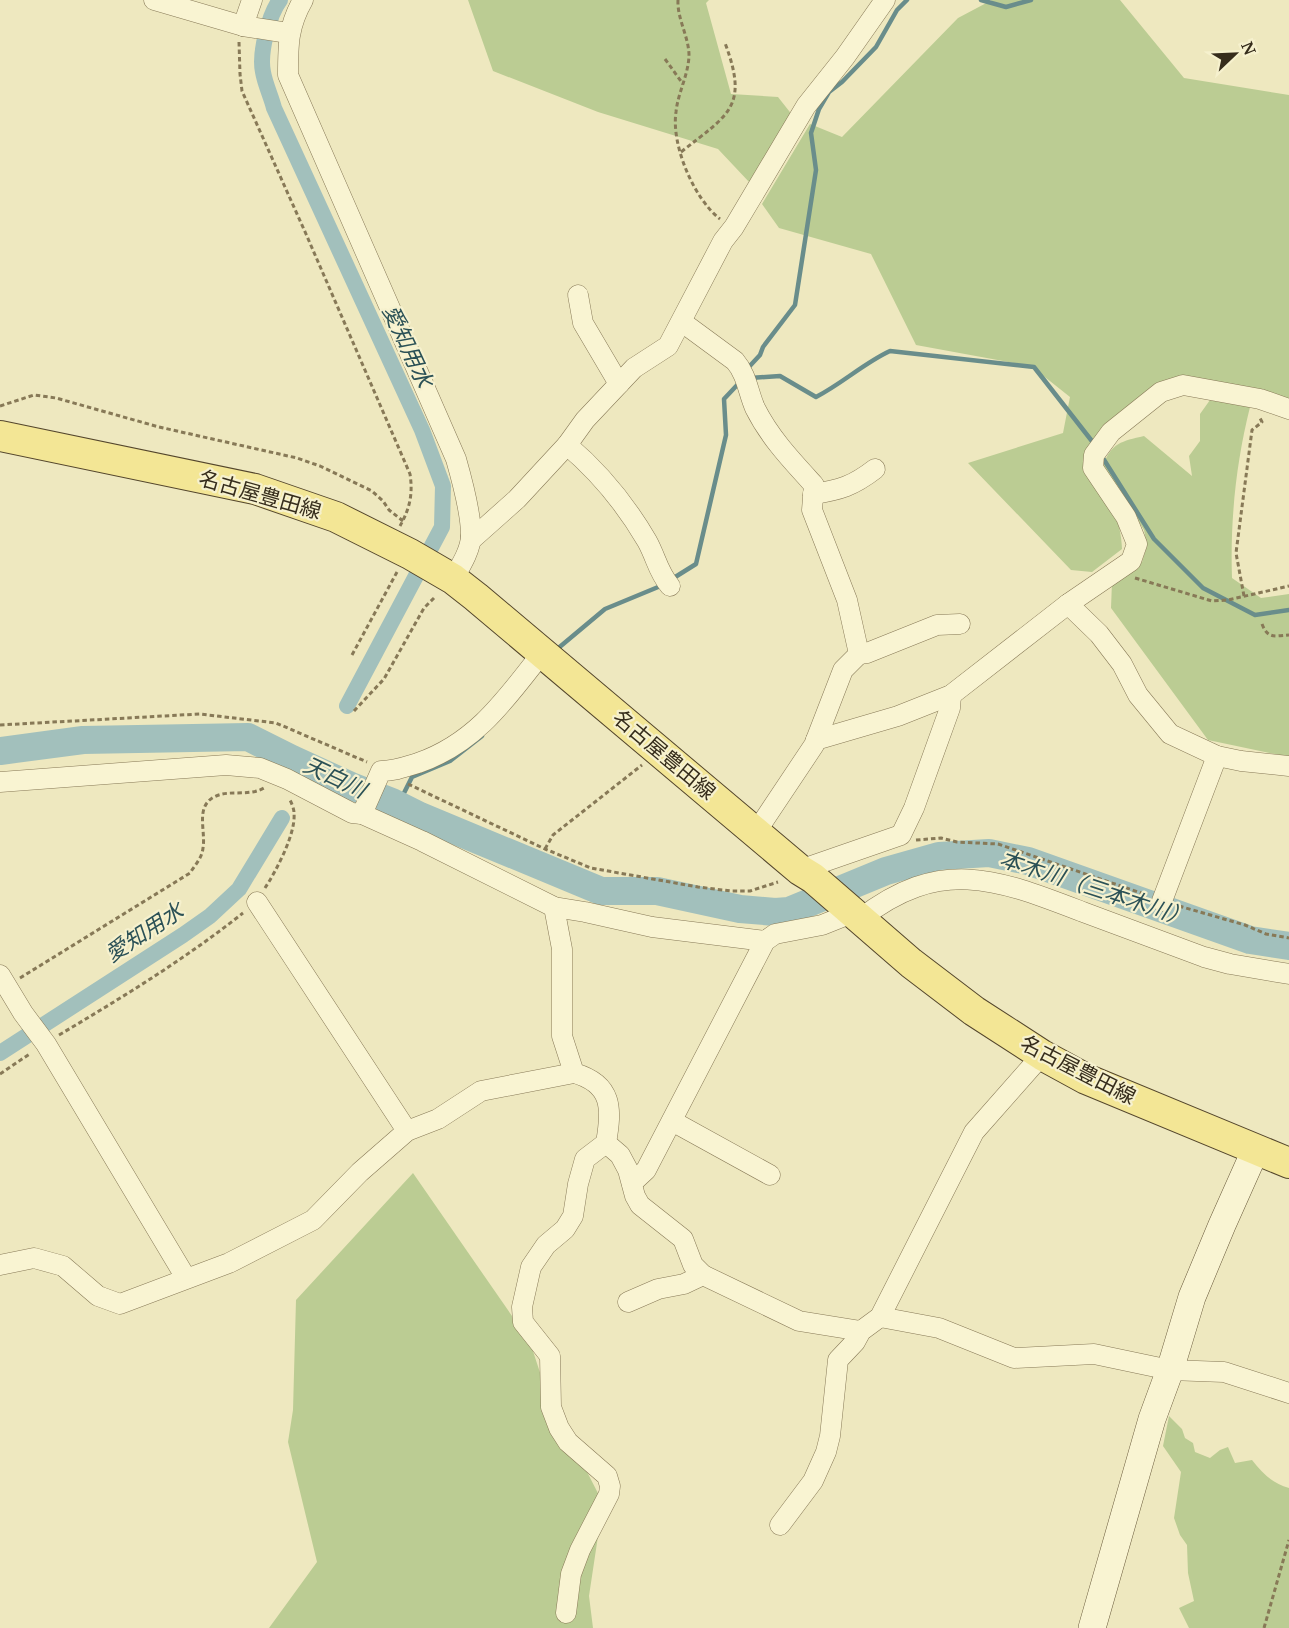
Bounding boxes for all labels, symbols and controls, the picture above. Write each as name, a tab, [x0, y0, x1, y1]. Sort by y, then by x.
north arrow	[1205, 24, 1265, 84]
text: N	[1236, 38, 1262, 59]
water label: 愛知用水	[377, 299, 442, 394]
street label: 名古屋豊田線	[196, 463, 325, 525]
street label: 名古屋豊田線	[607, 703, 722, 805]
water label: 天白川	[299, 749, 373, 804]
water label: 本木川（三本木川）	[997, 842, 1194, 932]
water label: 愛知用水	[98, 894, 190, 968]
street label: 名古屋豊田線	[1016, 1028, 1141, 1110]

